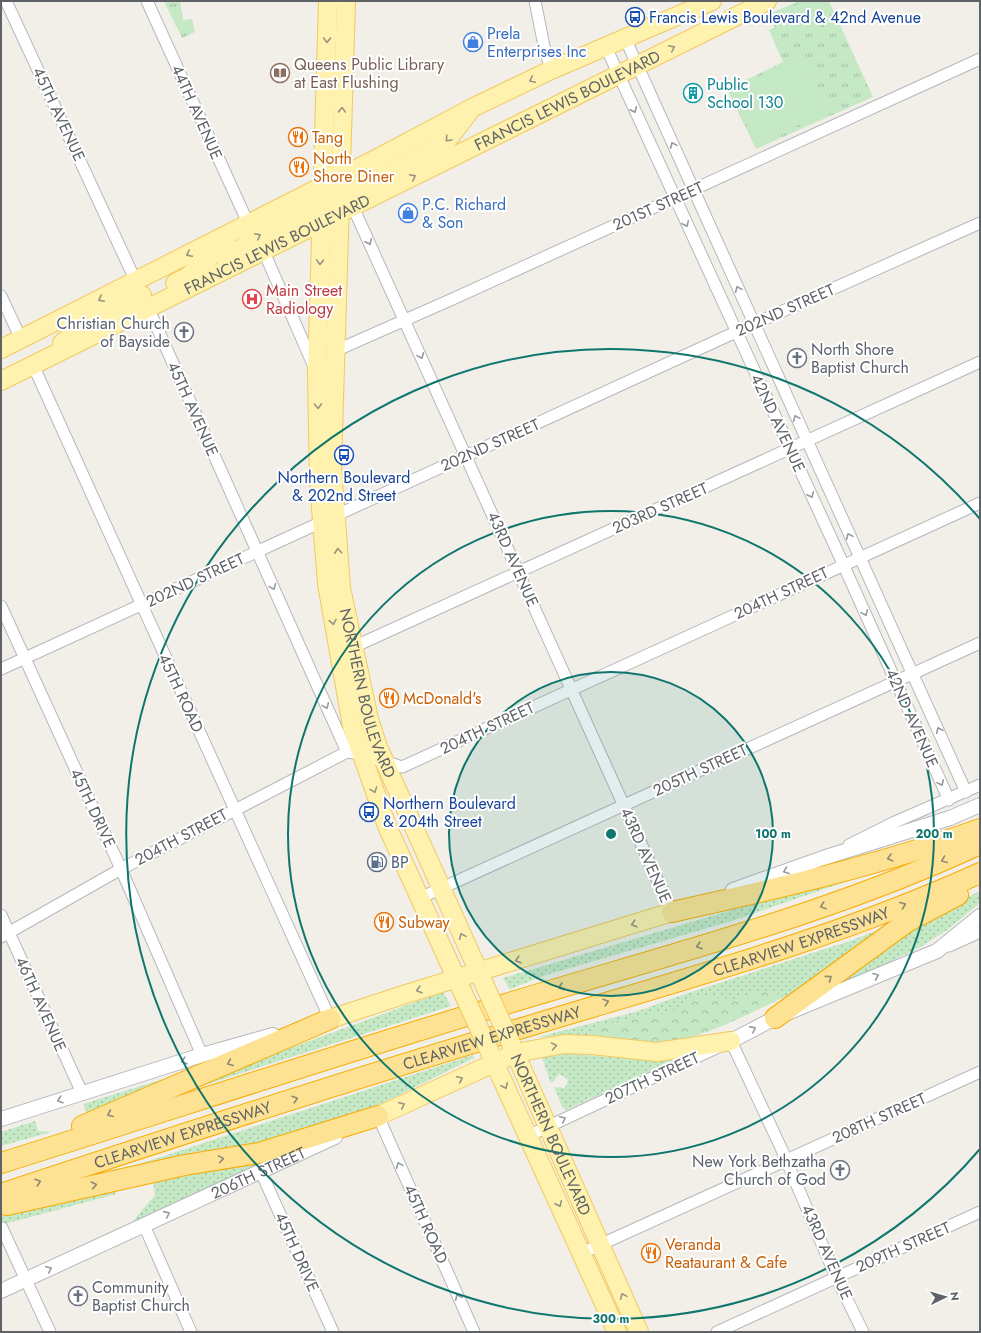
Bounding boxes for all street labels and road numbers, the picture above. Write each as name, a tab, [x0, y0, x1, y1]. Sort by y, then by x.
street label: FRANCIS LEWIS BOULEVARD	[470, 44, 664, 156]
street label: 44TH AVENUE	[166, 61, 228, 163]
street label: 45TH AVENUE	[27, 63, 91, 165]
street label: 201ST STREET	[609, 176, 708, 236]
street label: FRANCIS LEWIS BOULEVARD	[180, 188, 374, 300]
street label: 202ND STREET	[732, 278, 839, 342]
street label: 45TH AVENUE	[162, 358, 224, 460]
street label: 42ND AVENUE	[745, 370, 811, 476]
street label: 202ND STREET	[437, 413, 544, 477]
street label: 203RD STREET	[609, 476, 712, 539]
street label: 43RD AVENUE	[482, 508, 544, 610]
street label: 202ND STREET	[142, 547, 248, 613]
street label: 204TH STREET	[730, 561, 833, 625]
street label: NORTHERN BOULEVARD	[334, 606, 402, 782]
street label: 45TH ROAD	[153, 650, 209, 736]
street label: 42ND AVENUE	[880, 665, 944, 771]
street label: 204TH STREET	[436, 696, 539, 760]
street label: 205TH STREET	[649, 738, 751, 802]
street label: 45TH DRIVE	[65, 765, 121, 851]
street label: 204TH STREET	[131, 803, 232, 871]
street label: 43RD AVENUE	[615, 804, 677, 906]
street label: CLEARVIEW EXPRESSWAY	[710, 900, 893, 982]
street label: 46TH AVENUE	[10, 953, 72, 1055]
street label: CLEARVIEW EXPRESSWAY	[400, 1000, 583, 1075]
street label: 207TH STREET	[601, 1046, 703, 1110]
street label: NORTHERN BOULEVARD	[505, 1050, 597, 1219]
street label: 208TH STREET	[828, 1087, 930, 1149]
street label: CLEARVIEW EXPRESSWAY	[91, 1095, 274, 1174]
street label: 206TH STREET	[207, 1140, 310, 1204]
street label: 45TH ROAD	[398, 1181, 454, 1267]
street label: 43RD AVENUE	[796, 1201, 858, 1303]
street label: 45TH DRIVE	[269, 1208, 325, 1296]
street label: 209TH STREET	[852, 1216, 954, 1278]

